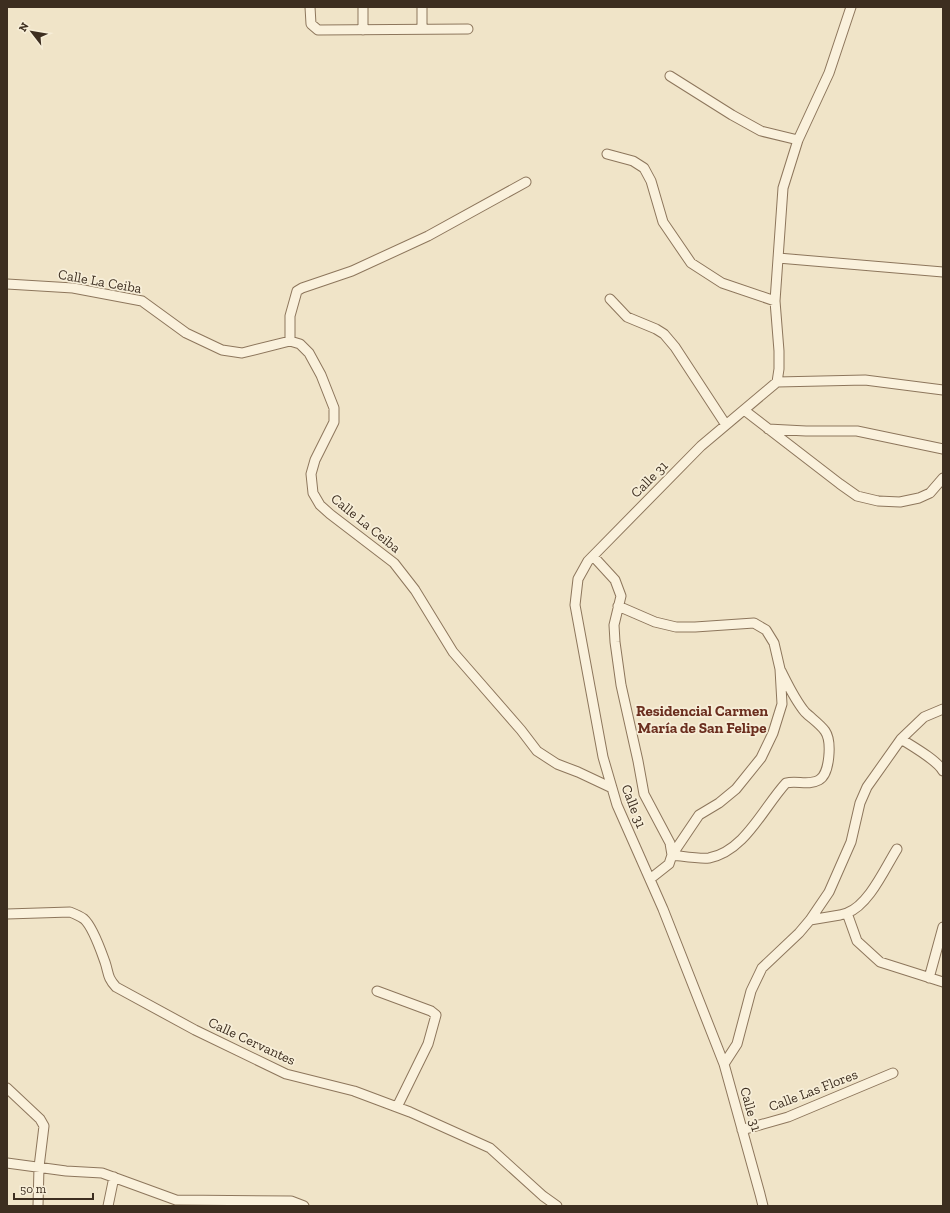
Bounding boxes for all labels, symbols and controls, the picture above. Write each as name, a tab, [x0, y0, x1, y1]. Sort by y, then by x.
north arrow	[12, 12, 52, 52]
text: N	[16, 20, 32, 34]
street label: Calle La Ceiba	[57, 266, 143, 297]
street label: Calle 31	[627, 457, 672, 501]
street label: Calle La Ceiba	[328, 490, 404, 557]
district label: Residencial Carmen María de San Felipe	[636, 702, 768, 737]
street label: Calle 31	[617, 782, 650, 831]
street label: Calle Cervantes	[205, 1014, 298, 1069]
street label: Calle Las Flores	[766, 1066, 860, 1115]
street label: Calle 31	[736, 1085, 765, 1134]
scale bar	[14, 1175, 93, 1201]
text: 50 m	[20, 1182, 47, 1196]

